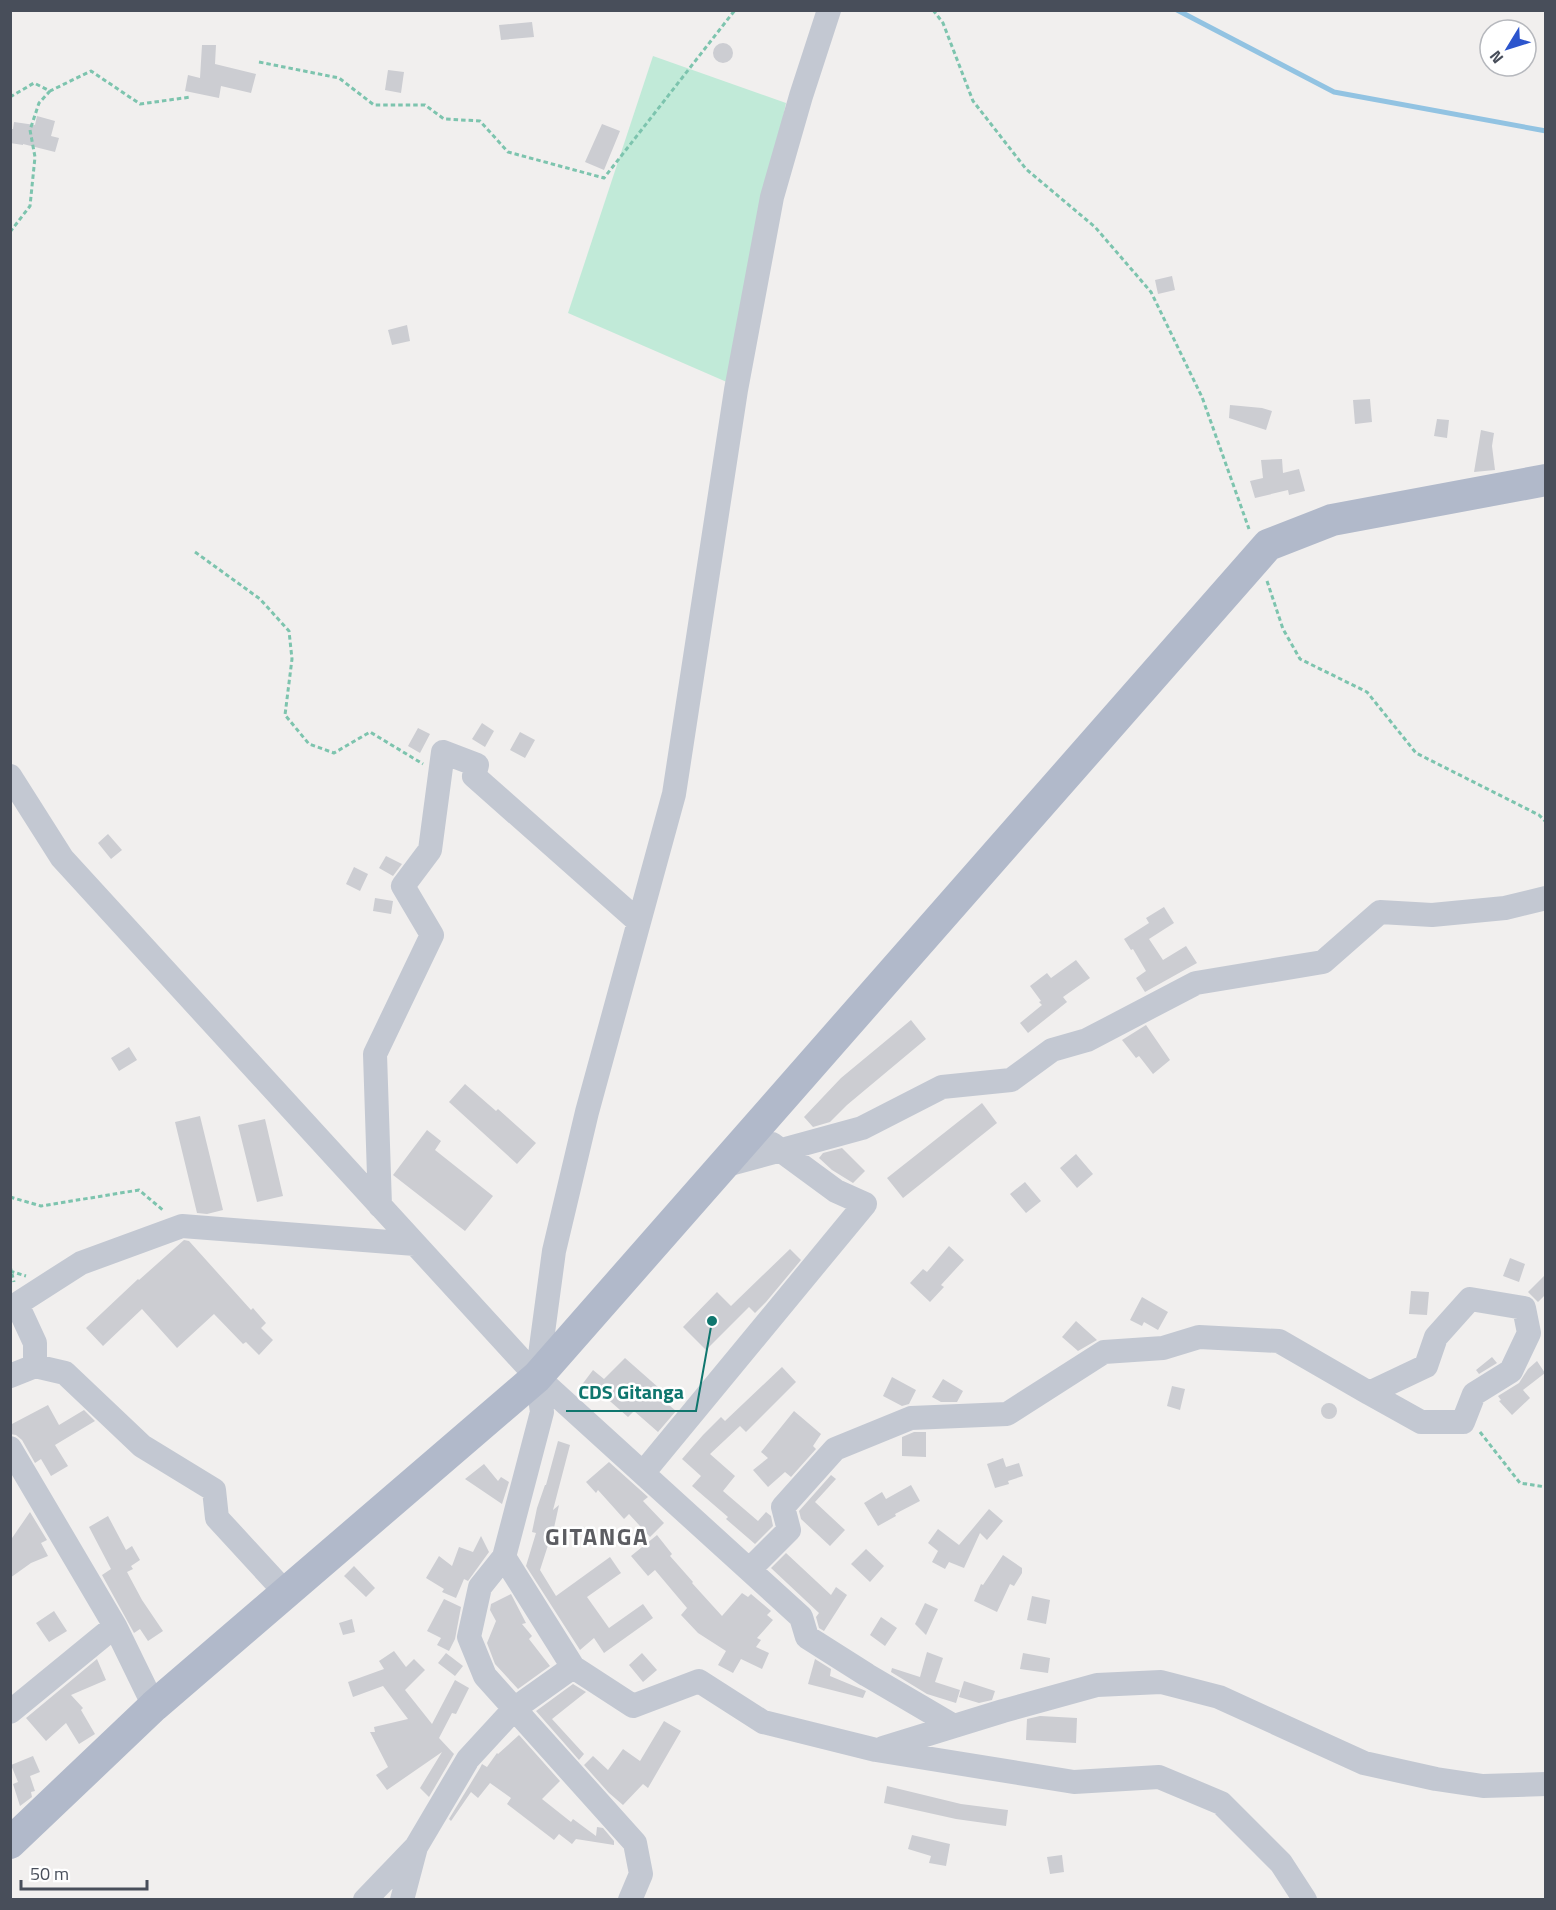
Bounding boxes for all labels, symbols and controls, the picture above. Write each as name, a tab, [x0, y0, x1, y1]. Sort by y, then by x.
north arrow	[1478, 18, 1538, 78]
text: N	[1483, 45, 1509, 69]
callout: CDS Gitanga	[566, 1373, 696, 1411]
text: CDS Gitanga	[578, 1376, 684, 1407]
district label: GITANGA	[545, 1518, 649, 1554]
scale bar	[21, 1853, 147, 1891]
text: 50 m	[30, 1860, 69, 1887]

